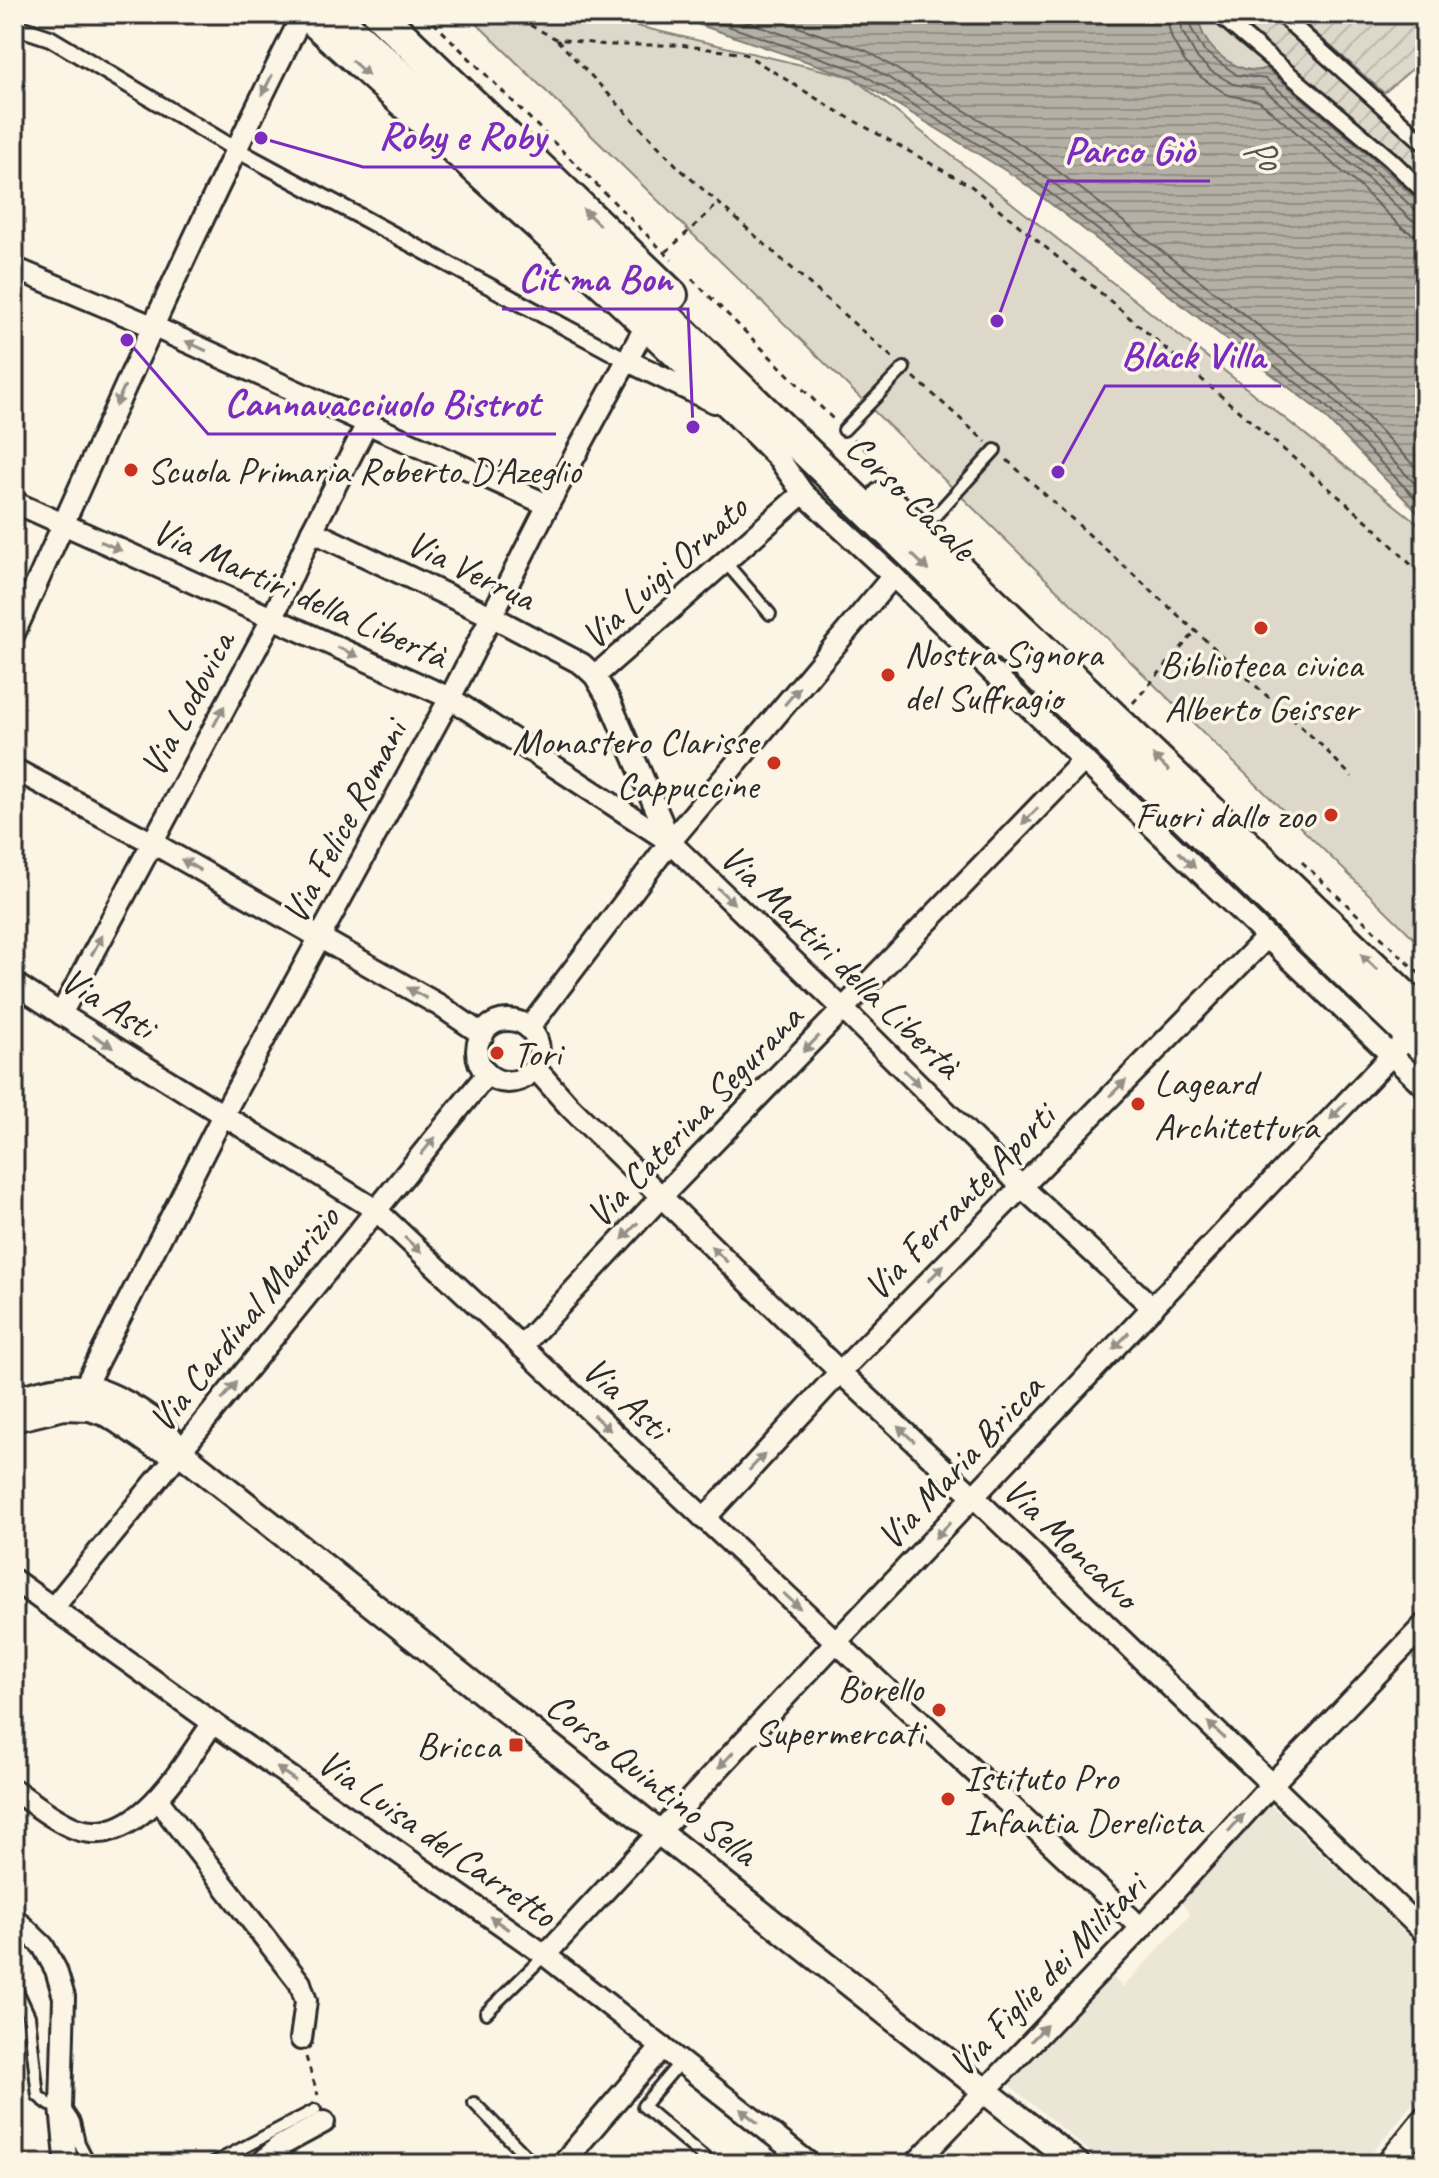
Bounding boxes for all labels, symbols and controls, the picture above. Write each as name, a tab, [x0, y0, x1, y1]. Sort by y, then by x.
one-way arrow	[349, 59, 369, 76]
one-way arrow	[260, 73, 274, 96]
callout: Roby e Roby	[363, 103, 562, 167]
text: Roby e Roby	[378, 111, 549, 161]
callout: Parco Giò	[1048, 117, 1210, 181]
water label: Po	[1233, 124, 1294, 185]
text: Parco Giò	[1064, 125, 1197, 175]
one-way arrow	[582, 208, 601, 227]
callout: Cit ma Bon	[502, 245, 688, 309]
text: Cit ma Bon	[518, 253, 675, 303]
callout: Black Villa	[1105, 322, 1281, 386]
text: Black Villa	[1121, 330, 1268, 380]
one-way arrow	[184, 339, 208, 353]
callout: Cannavacciuolo Bistrot	[208, 370, 556, 434]
text: Cannavacciuolo Bistrot	[224, 378, 544, 428]
one-way arrow	[114, 384, 127, 408]
street label: Corso Casale	[836, 424, 988, 572]
place label: Scuola Primaria Roberto D'Azeglio	[147, 447, 582, 494]
marker: Scuola Primaria Roberto D'Azeglio	[122, 461, 140, 479]
street label: Via Luigi Ornato	[571, 483, 759, 659]
street label: Via Martiri della Libertà	[145, 507, 457, 680]
street label: Via Verrua	[399, 519, 545, 622]
one-way arrow	[99, 539, 122, 552]
one-way arrow	[910, 552, 929, 570]
marker: Biblioteca civica Alberto Geisser	[1252, 619, 1270, 637]
street label: Via Lodovica	[129, 620, 246, 785]
place label: Nostra Signora del Suffragio	[904, 630, 1105, 721]
place label: Biblioteca civica Alberto Geisser	[1160, 641, 1365, 732]
one-way arrow	[336, 646, 359, 659]
marker: Nostra Signora del Suffragio	[879, 666, 897, 684]
one-way arrow	[783, 687, 800, 707]
one-way arrow	[212, 705, 226, 727]
street label: Via Felice Romani	[271, 709, 419, 932]
place label: Monastero Clarisse Cappuccine	[512, 718, 761, 809]
marker: Monastero Clarisse Cappuccine	[765, 754, 783, 772]
one-way arrow	[1151, 754, 1170, 772]
place label: Fuori dallo zoo	[1135, 792, 1318, 839]
one-way arrow	[1021, 806, 1039, 825]
marker: Fuori dallo zoo	[1322, 806, 1340, 824]
street label: Via Martiri della Libertà	[711, 834, 973, 1090]
one-way arrow	[1177, 851, 1196, 869]
one-way arrow	[180, 858, 202, 872]
one-way arrow	[716, 886, 735, 905]
one-way arrow	[90, 934, 103, 957]
one-way arrow	[1360, 953, 1379, 972]
street label: Via Asti	[53, 956, 168, 1052]
one-way arrow	[406, 986, 428, 1000]
street label: Via Caterina Segurana	[576, 993, 814, 1237]
place label: Tori	[513, 1030, 565, 1077]
one-way arrow	[92, 1033, 114, 1047]
one-way arrow	[802, 1034, 820, 1053]
marker: Tori	[488, 1044, 506, 1062]
place label: Lageard Architettura	[1154, 1059, 1321, 1150]
one-way arrow	[902, 1068, 921, 1086]
one-way arrow	[1108, 1079, 1127, 1097]
street label: Via Ferrante Aporti	[853, 1091, 1067, 1310]
marker: Lageard Architettura	[1129, 1095, 1147, 1113]
one-way arrow	[1330, 1101, 1348, 1120]
one-way arrow	[419, 1136, 436, 1156]
street label: Via Cardinal Maurizio	[138, 1194, 351, 1442]
one-way arrow	[621, 1221, 639, 1240]
one-way arrow	[403, 1236, 422, 1254]
one-way arrow	[710, 1245, 729, 1264]
one-way arrow	[926, 1264, 945, 1283]
one-way arrow	[1113, 1331, 1131, 1350]
street label: Via Asti	[573, 1346, 683, 1453]
street label: Via Maria Bricca	[867, 1363, 1055, 1560]
one-way arrow	[220, 1382, 237, 1402]
one-way arrow	[592, 1414, 611, 1432]
one-way arrow	[897, 1426, 916, 1444]
one-way arrow	[748, 1452, 766, 1471]
street label: Via Moncalvo	[993, 1467, 1151, 1622]
one-way arrow	[934, 1520, 952, 1539]
one-way arrow	[782, 1591, 801, 1610]
place label: Borello Supermercati	[754, 1665, 927, 1756]
street label: Corso Quintino Sella	[537, 1682, 769, 1878]
marker: Borello Supermercati	[930, 1701, 948, 1719]
one-way arrow	[1207, 1721, 1226, 1739]
place label: Bricca	[417, 1722, 503, 1769]
marker: Bricca	[507, 1736, 525, 1754]
street label: Via Luisa del Carretto	[309, 1738, 567, 1939]
one-way arrow	[717, 1750, 736, 1769]
place label: Istituto Pro Infantia Derelicta	[964, 1754, 1204, 1845]
one-way arrow	[275, 1767, 296, 1782]
marker: Istituto Pro Infantia Derelicta	[939, 1790, 957, 1808]
one-way arrow	[1227, 1814, 1245, 1833]
street label: Via Figlie dei Militari	[938, 1861, 1159, 2087]
one-way arrow	[488, 1915, 510, 1931]
one-way arrow	[1030, 2024, 1048, 2043]
one-way arrow	[739, 2108, 759, 2124]

